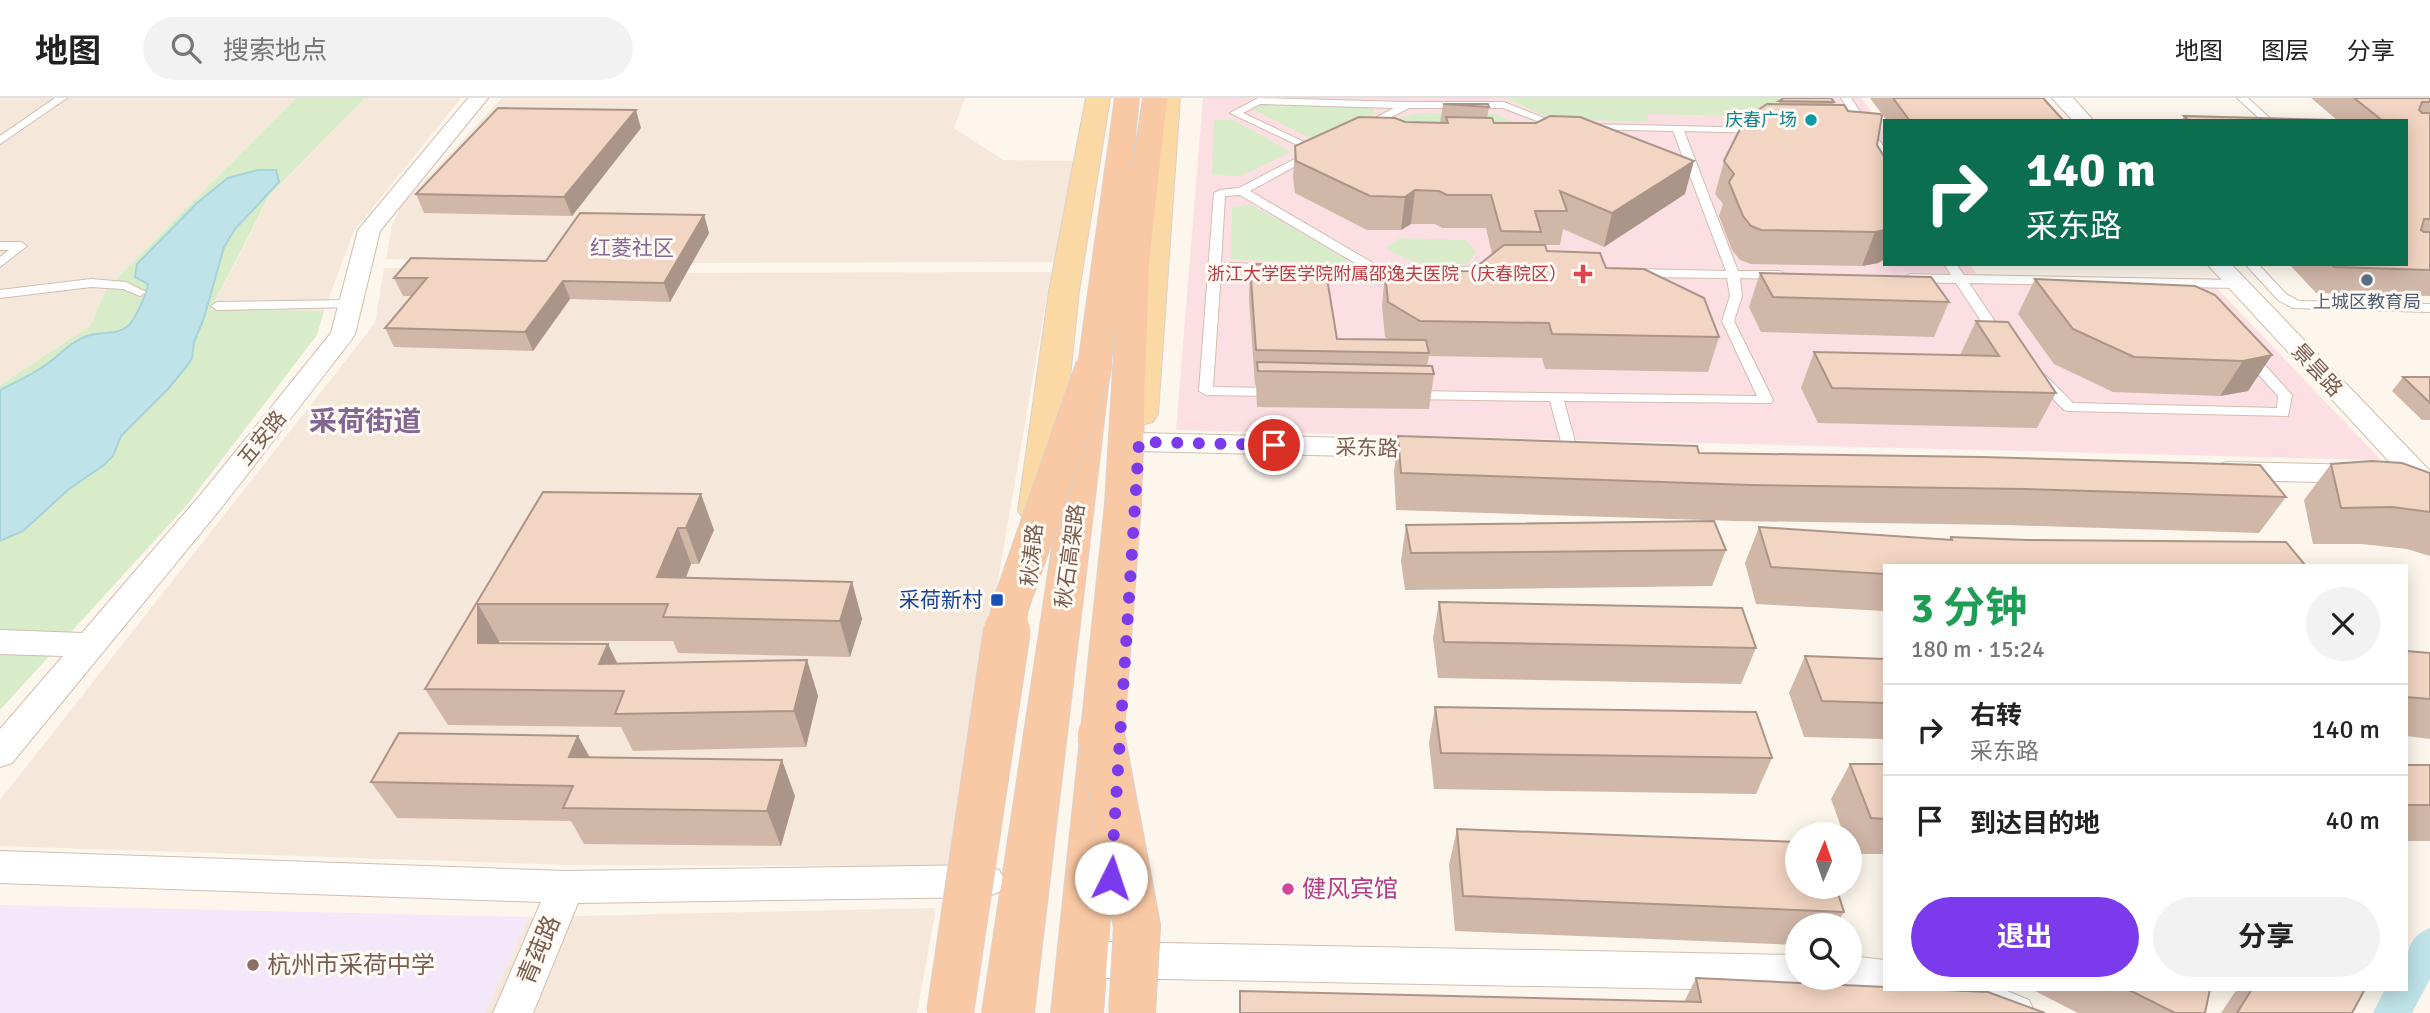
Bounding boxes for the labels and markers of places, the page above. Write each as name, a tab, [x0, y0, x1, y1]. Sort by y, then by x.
place label: 庆春广场	[1725, 109, 1797, 131]
marker: 庆春广场	[1803, 112, 1819, 128]
place label: 浙江大学医学院附属邵逸夫医院（庆春院区）	[1207, 263, 1567, 285]
marker: 浙江大学医学院附属邵逸夫医院（庆春院区）	[1573, 264, 1593, 284]
marker: 上城区教育局	[2359, 272, 2375, 288]
place label: 上城区教育局	[2313, 291, 2421, 313]
pin	[1244, 415, 1304, 475]
place label: 采荷新村	[899, 587, 983, 613]
marker: 采荷新村	[989, 592, 1005, 608]
place label: 健风宾馆	[1302, 874, 1398, 904]
marker: 健风宾馆	[1280, 881, 1296, 897]
place label: 杭州市采荷中学	[267, 950, 435, 980]
marker: 杭州市采荷中学	[245, 957, 261, 973]

